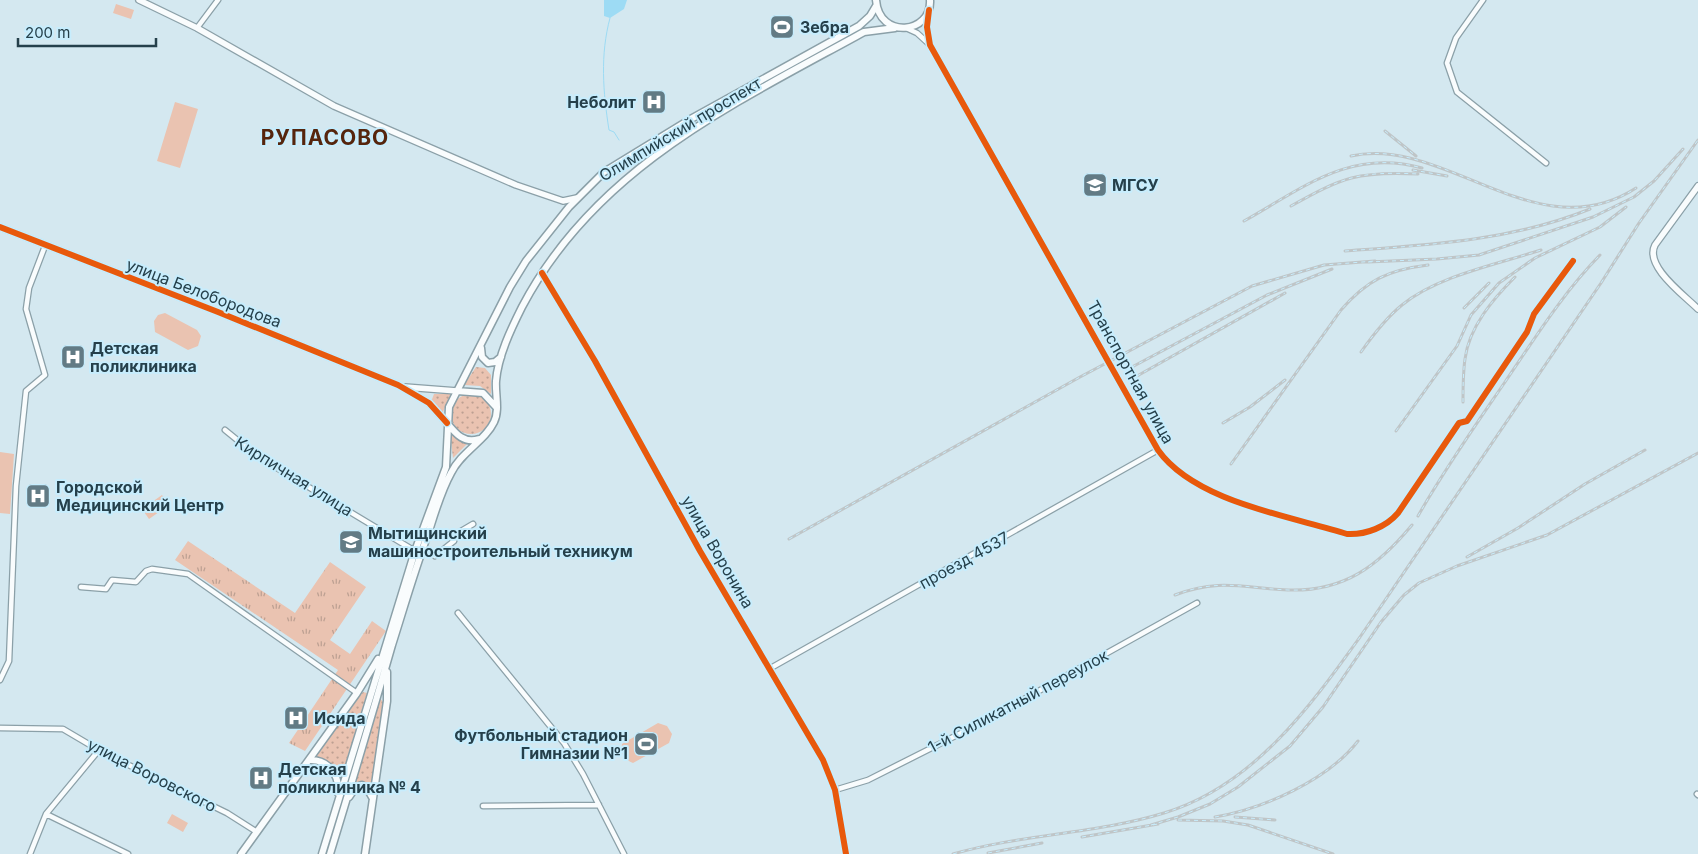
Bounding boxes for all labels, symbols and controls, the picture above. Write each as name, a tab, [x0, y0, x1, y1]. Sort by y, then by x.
sports icon: Зебра	[769, 14, 795, 40]
scale bar	[18, 15, 155, 47]
place label: Зебра	[800, 17, 849, 37]
text: 200 m	[25, 23, 70, 42]
street label: Олимпийский проспект	[595, 72, 765, 185]
hospital icon: Неболит	[641, 89, 667, 115]
place label: Неболит	[567, 92, 636, 112]
district label: РУПАСОВО	[261, 125, 389, 150]
school or university icon: МГСУ	[1082, 172, 1108, 198]
place label: МГСУ	[1112, 175, 1159, 195]
street label: улица Белобородова	[124, 254, 284, 332]
street label: Транспортная улица	[1083, 297, 1179, 447]
place label: Детская поликлиника	[90, 338, 197, 376]
hospital icon: Детская поликлиника	[60, 344, 86, 370]
street label: Кирпичная улица	[231, 432, 357, 520]
place label: Городской Медицинский Центр	[56, 477, 224, 515]
hospital icon: Городской Медицинский Центр	[25, 483, 51, 509]
street label: улица Воронина	[678, 492, 758, 612]
place label: Мытищинский машиностроительный техникум	[368, 523, 633, 561]
street label: проезд 4537	[916, 527, 1012, 593]
school or university icon: Мытищинский машиностроительный техникум	[338, 529, 364, 555]
street label: 1-й Силикатный переулок	[924, 645, 1112, 757]
hospital icon: Исида	[283, 705, 309, 731]
place label: Исида	[314, 708, 366, 728]
place label: Футбольный стадион Гимназии №1	[454, 725, 628, 763]
sports icon: Футбольный стадион Гимназии №1	[633, 731, 659, 757]
street label: улица Воровского	[84, 734, 220, 816]
place label: Детская поликлиника № 4	[278, 759, 421, 797]
hospital icon: Детская поликлиника № 4	[248, 765, 274, 791]

